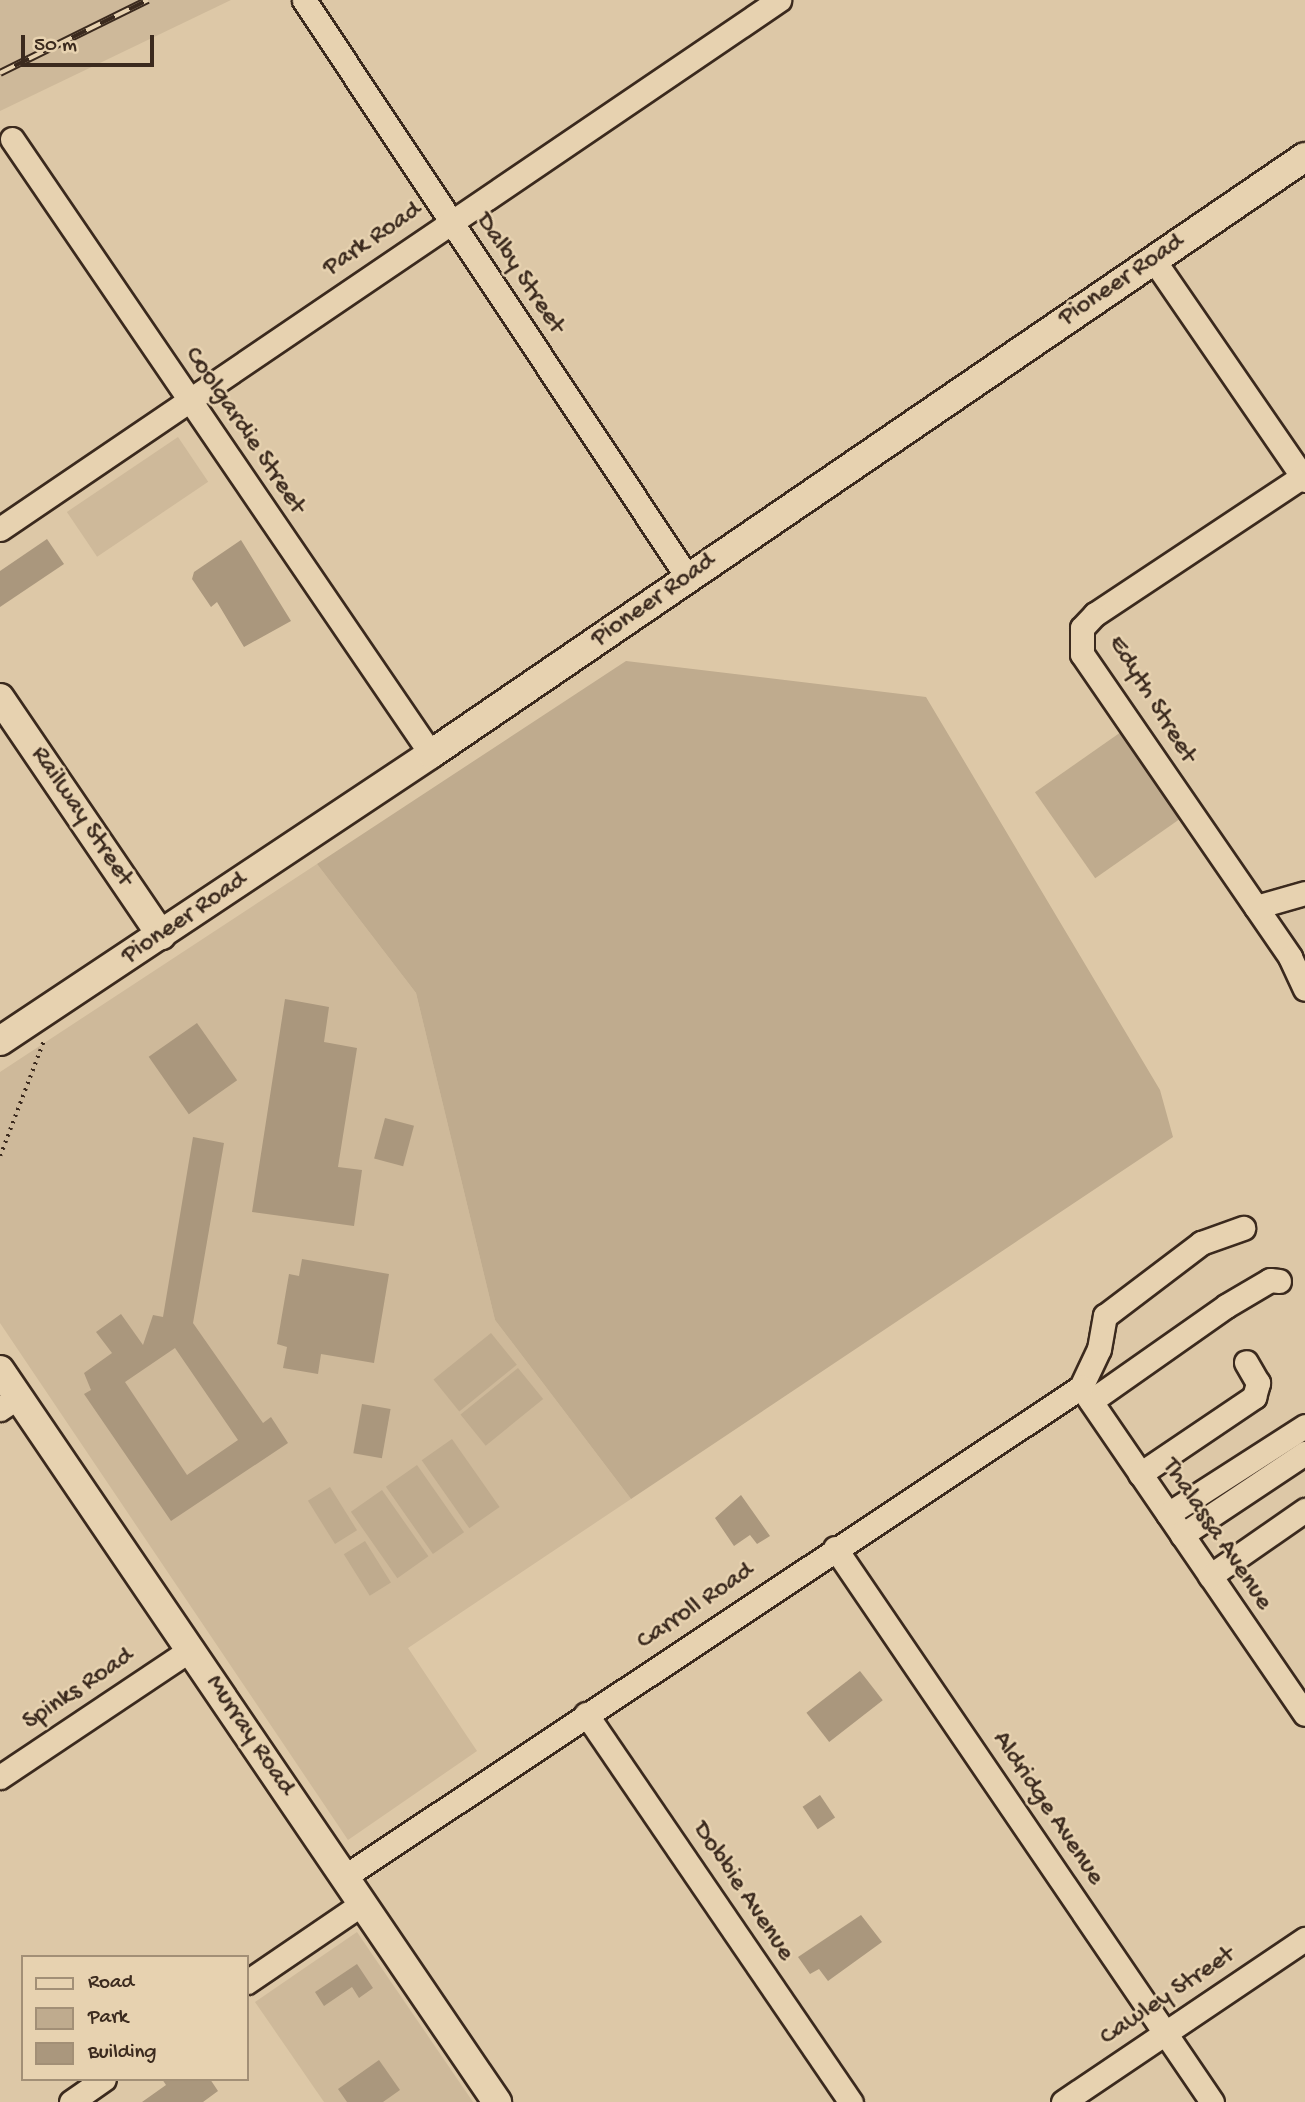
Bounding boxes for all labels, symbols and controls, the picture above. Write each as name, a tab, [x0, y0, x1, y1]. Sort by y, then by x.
scale bar	[24, 21, 158, 65]
text: 50 m	[34, 34, 77, 59]
street label: Park Road	[318, 196, 428, 284]
street label: Dalby Street	[467, 208, 571, 340]
street label: Pioneer Road	[1053, 228, 1191, 334]
street label: Coolgardie Street	[177, 341, 311, 521]
street label: Pioneer Road	[586, 547, 722, 655]
street label: Edyth Street	[1100, 631, 1202, 769]
street label: Railway Street	[23, 741, 139, 893]
street label: Pioneer Road	[116, 866, 254, 972]
street label: Thalassa Avenue	[1154, 1453, 1278, 1617]
street label: Carroll Road	[631, 1556, 761, 1658]
street label: Spinks Road	[18, 1642, 140, 1738]
street label: Murray Road	[197, 1670, 301, 1802]
street label: Aldridge Avenue	[984, 1726, 1110, 1892]
street label: Dobbie Avenue	[684, 1816, 800, 1968]
street label: Cawley Street	[1095, 1940, 1241, 2054]
legend	[21, 1955, 248, 2081]
text: Road	[88, 1971, 134, 1996]
text: Park	[88, 2006, 128, 2031]
text: Building	[88, 2041, 157, 2066]

